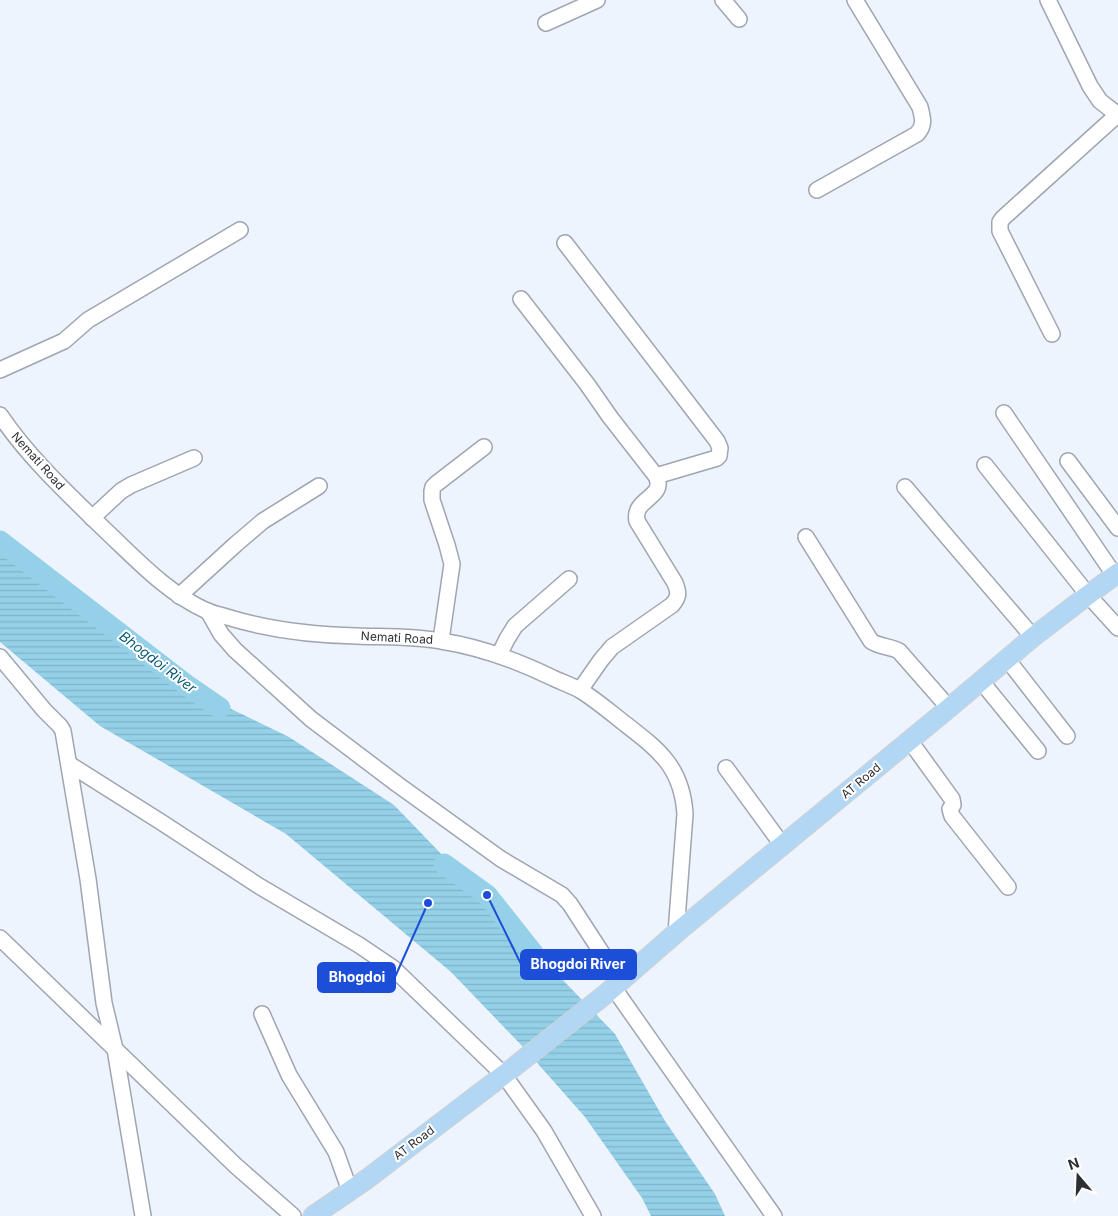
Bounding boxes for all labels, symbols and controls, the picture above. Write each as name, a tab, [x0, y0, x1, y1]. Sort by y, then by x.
street label: Nemati Road	[9, 429, 68, 493]
water label: Bhogdoi River	[116, 627, 201, 697]
street label: Nemati Road	[360, 628, 434, 647]
street label: AT Road	[838, 760, 884, 802]
callout: Bhogdoi River	[521, 950, 636, 979]
text: Bhogdoi River	[530, 955, 626, 972]
callout: Bhogdoi	[318, 963, 395, 992]
text: Bhogdoi	[329, 968, 386, 985]
street label: AT Road	[390, 1122, 437, 1163]
north arrow	[1053, 1151, 1103, 1201]
text: N	[1066, 1153, 1081, 1173]

